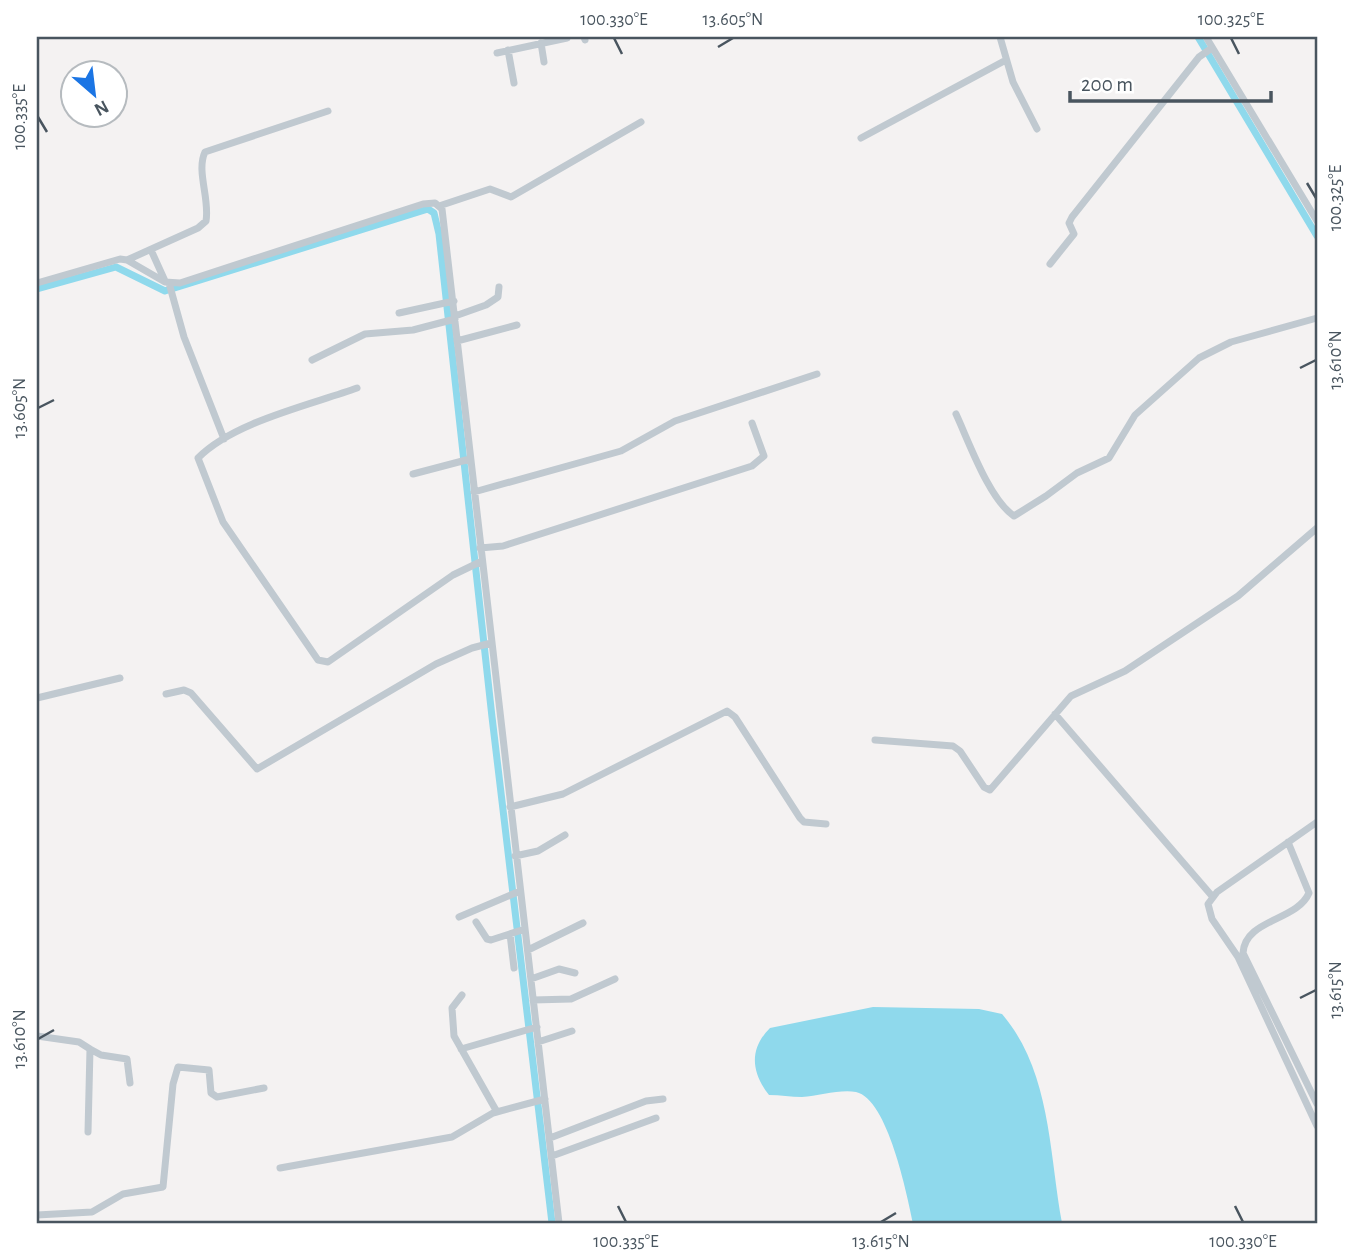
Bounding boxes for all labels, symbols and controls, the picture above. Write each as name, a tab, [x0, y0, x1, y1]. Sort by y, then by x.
text: 100.330°E	[580, 11, 648, 29]
text: 13.605°N	[703, 11, 763, 29]
text: 100.325°E	[1198, 11, 1265, 29]
north arrow	[60, 60, 130, 130]
scale bar	[1070, 60, 1272, 104]
text: 200 m	[1081, 74, 1133, 95]
text: 100.335°E	[11, 84, 29, 150]
text: N	[91, 96, 112, 119]
text: 100.325°E	[1327, 164, 1345, 231]
text: 13.610°N	[1327, 330, 1345, 390]
text: 13.605°N	[11, 378, 29, 438]
text: 13.615°N	[1327, 961, 1345, 1019]
text: 13.610°N	[11, 1009, 29, 1069]
text: 100.335°E	[593, 1233, 659, 1251]
text: 13.615°N	[852, 1233, 910, 1251]
text: 100.330°E	[1209, 1233, 1277, 1251]

